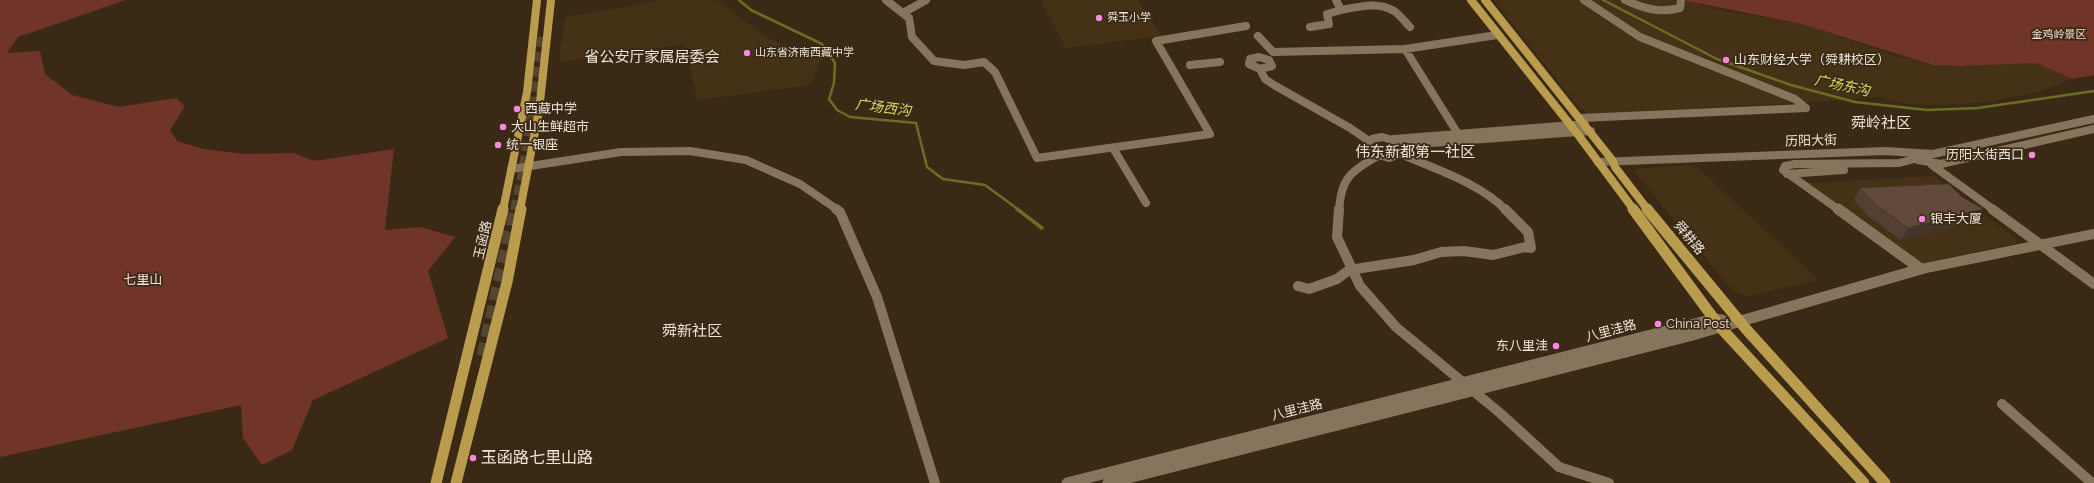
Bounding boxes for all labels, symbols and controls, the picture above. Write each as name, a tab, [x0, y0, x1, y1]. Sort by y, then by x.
place label: 舜玉小学	[1107, 11, 1151, 25]
marker: 舜玉小学	[1094, 13, 1104, 23]
park label: 金鸡岭景区	[2032, 28, 2086, 42]
place label: 山东省济南西藏中学	[755, 46, 854, 60]
district label: 省公安厅家属居委会	[585, 48, 719, 66]
marker: 山东省济南西藏中学	[742, 48, 752, 58]
place label: 山东财经大学（舜耕校区）	[1734, 52, 1890, 68]
marker: 山东财经大学（舜耕校区）	[1721, 55, 1731, 65]
water label: 广场东沟	[1813, 72, 1871, 100]
water label: 广场西沟	[854, 96, 912, 120]
place label: 西藏中学	[525, 101, 577, 117]
marker: 西藏中学	[512, 104, 522, 114]
district label: 舜岭社区	[1851, 114, 1911, 132]
place label: 大山生鲜超市	[511, 119, 589, 135]
marker: 大山生鲜超市	[498, 122, 508, 132]
street label: 历阳大街	[1785, 132, 1837, 150]
place label: 统一银座	[506, 137, 558, 153]
marker: 统一银座	[493, 140, 503, 150]
district label: 伟东新都第一社区	[1355, 143, 1475, 161]
place label: 历阳大街西口	[1946, 147, 2024, 163]
marker: 历阳大街西口	[2027, 150, 2037, 160]
place label: 银丰大厦	[1930, 211, 1982, 227]
marker: 银丰大厦	[1917, 214, 1927, 224]
street label: 舜耕路	[1670, 218, 1708, 258]
street label: 玉函路	[471, 219, 495, 261]
park label: 七里山	[124, 272, 162, 288]
place label: China Post	[1666, 316, 1730, 332]
street label: 八里洼路	[1584, 317, 1638, 345]
marker: China Post	[1653, 319, 1663, 329]
district label: 舜新社区	[662, 322, 722, 340]
place label: 东八里洼	[1496, 338, 1548, 354]
marker: 东八里洼	[1551, 341, 1561, 351]
street label: 八里洼路	[1270, 396, 1324, 424]
place label: 玉函路七里山路	[481, 448, 593, 468]
marker: 玉函路七里山路	[468, 453, 478, 463]

